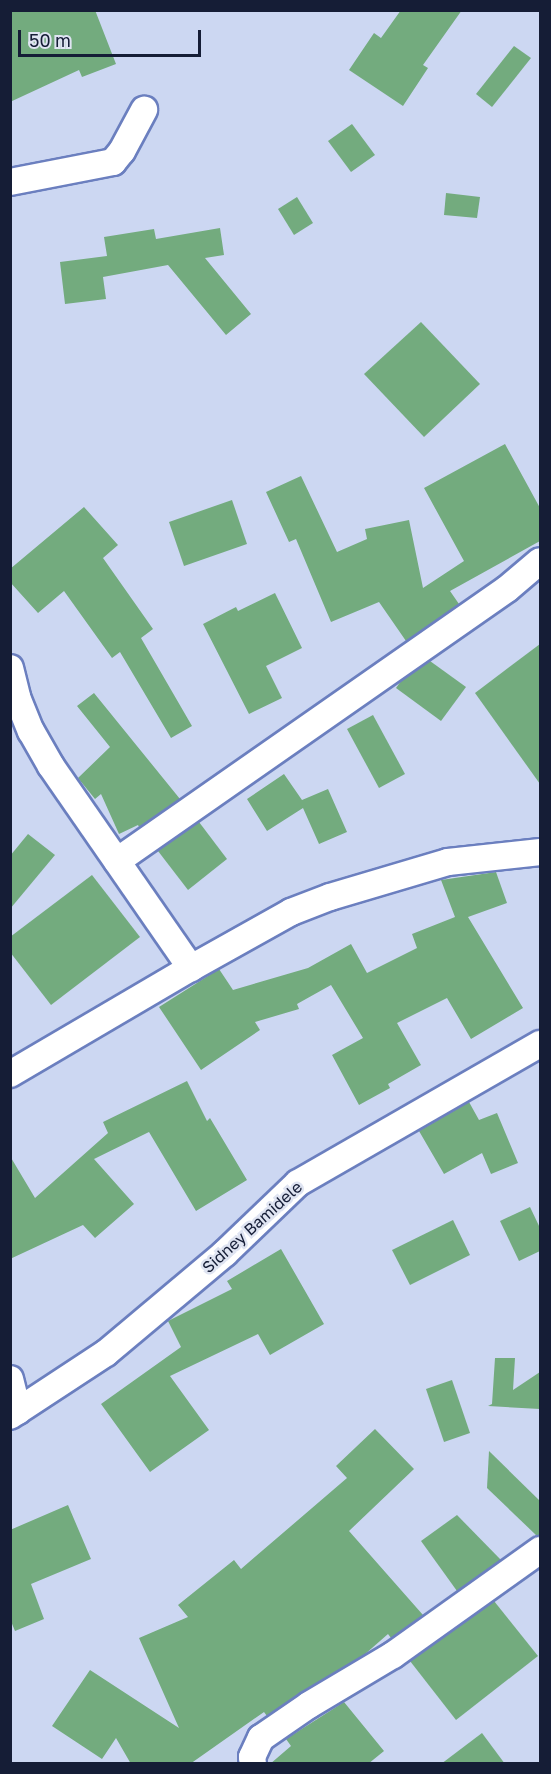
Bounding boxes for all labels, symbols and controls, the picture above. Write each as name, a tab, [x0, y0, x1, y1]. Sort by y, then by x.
scale bar	[21, 18, 204, 56]
text: 50 m	[29, 29, 71, 51]
street label: Sidney Bamidele	[198, 1177, 306, 1277]

